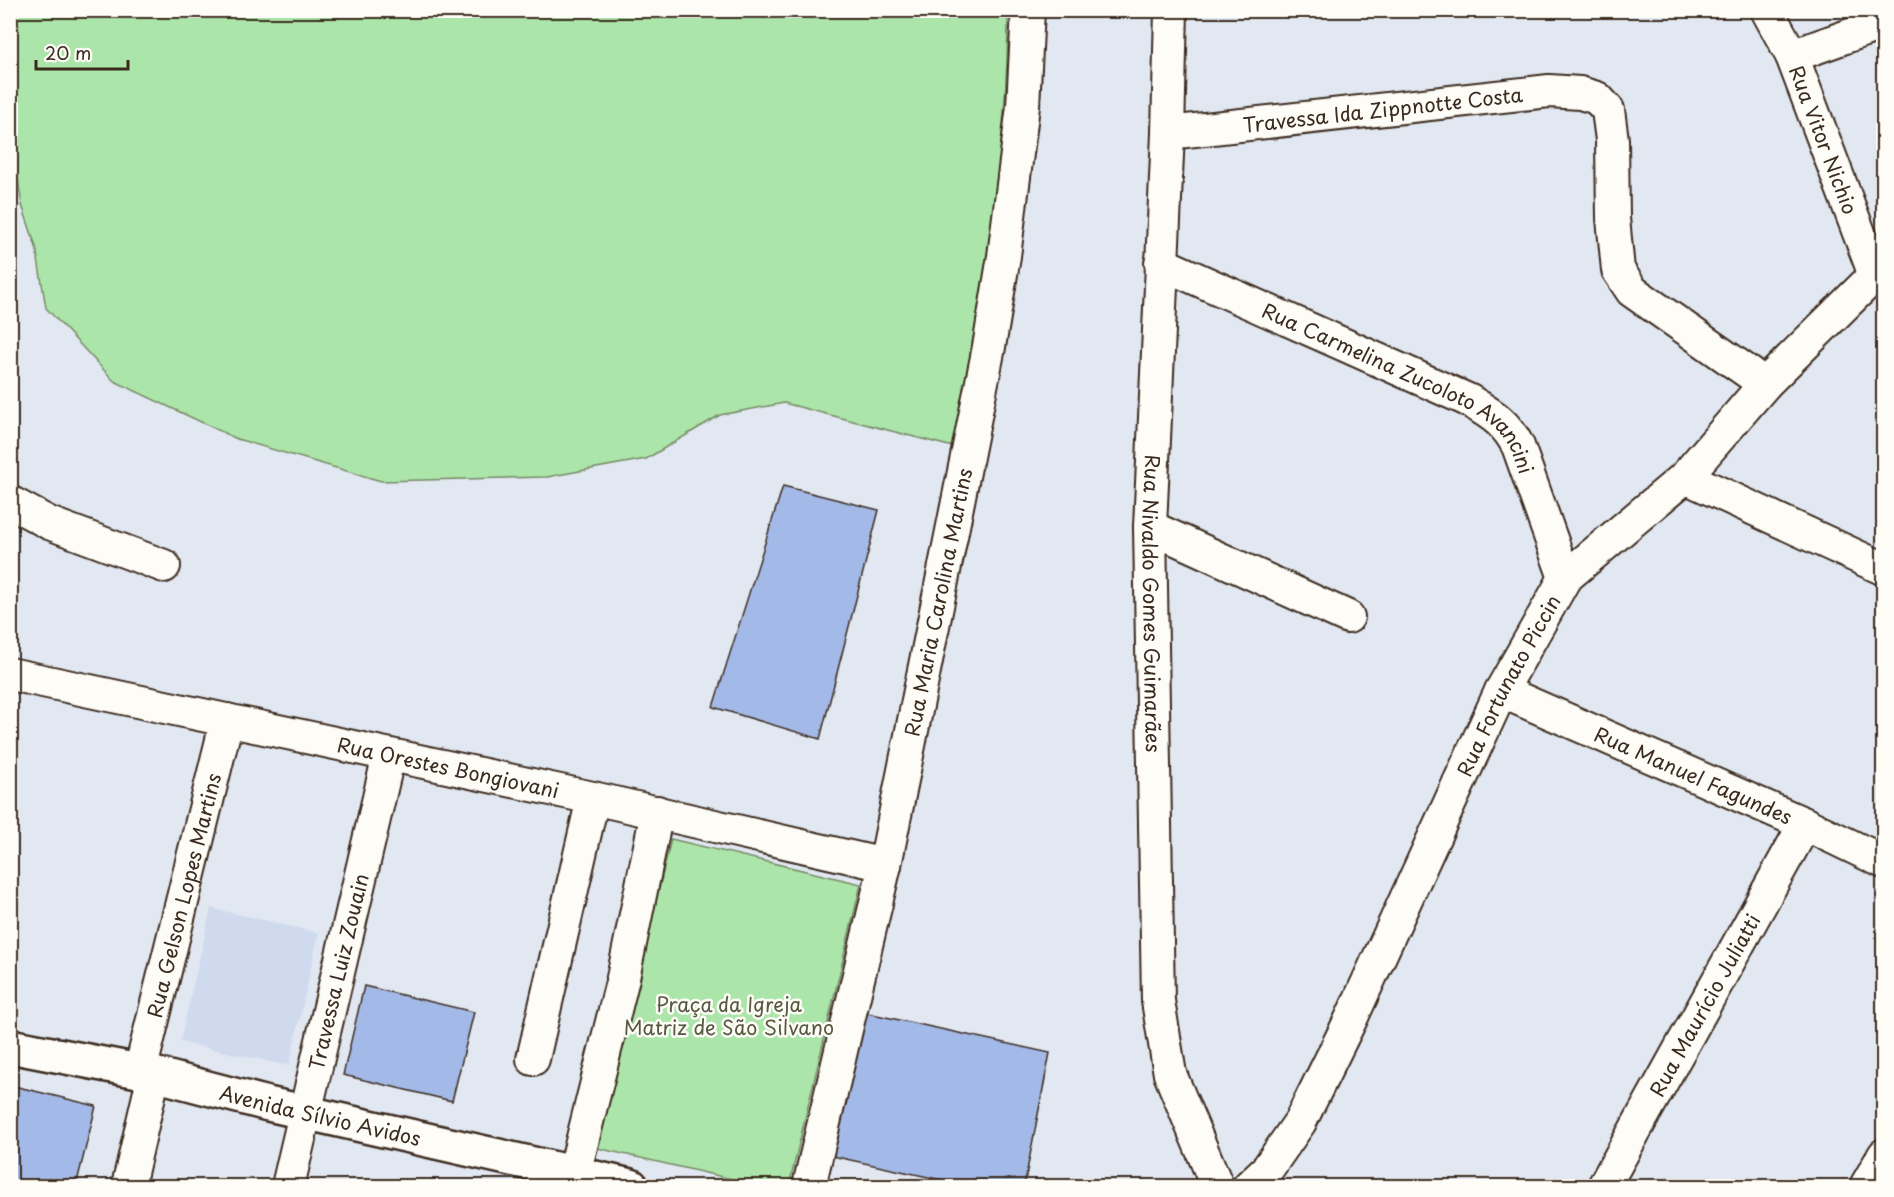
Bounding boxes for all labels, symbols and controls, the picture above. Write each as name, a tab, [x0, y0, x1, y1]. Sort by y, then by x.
scale bar	[36, 33, 128, 71]
text: 20 m	[45, 39, 91, 66]
street label: Rua Vitor Nichio	[1782, 61, 1866, 218]
street label: Travessa Ida Zippnotte Costa	[1241, 79, 1525, 140]
street label: Rua Carmelina Zucoloto Avancini	[1257, 295, 1542, 478]
street label: Rua Nivaldo Gomes Guimarães	[1135, 454, 1169, 753]
street label: Rua Maria Carolina Martins	[896, 465, 979, 739]
street label: Rua Fortunato Piccin	[1449, 589, 1568, 781]
street label: Rua Manuel Fagundes	[1590, 719, 1797, 832]
street label: Rua Orestes Bongiovani	[334, 729, 562, 805]
street label: Rua Gelson Lopes Martins	[139, 770, 228, 1021]
street label: Travessa Luiz Zouain	[301, 871, 376, 1073]
street label: Rua Maurício Juliatti	[1642, 908, 1767, 1102]
park label: Praça da Igreja Matriz de São Silvano	[624, 989, 834, 1042]
street label: Avenida Sílvio Avidos	[216, 1077, 424, 1153]

